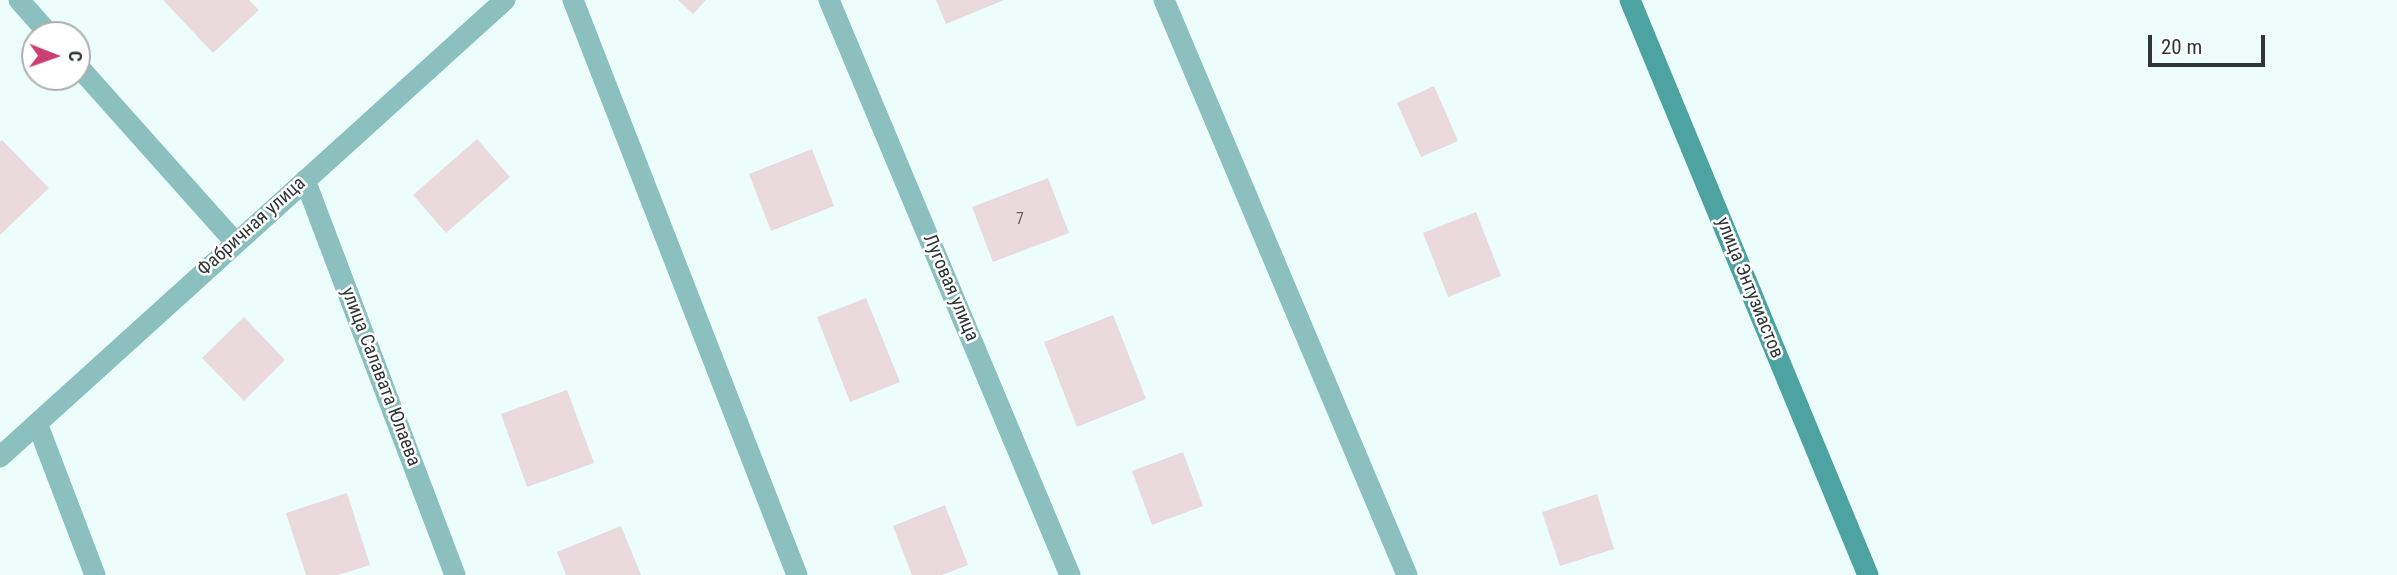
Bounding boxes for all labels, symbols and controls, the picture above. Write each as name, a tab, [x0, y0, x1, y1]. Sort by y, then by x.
north arrow	[21, 21, 91, 91]
scale bar	[2152, 21, 2269, 65]
text: 20 m	[2161, 35, 2202, 59]
text: С	[64, 51, 87, 62]
street label: Фабричная улица	[193, 173, 311, 281]
house number: 7	[1016, 210, 1024, 230]
street label: улица Энтузиастов	[1710, 214, 1788, 362]
street label: Луговая улица	[917, 231, 983, 345]
street label: улица Салавата Юлаева	[335, 284, 425, 470]

